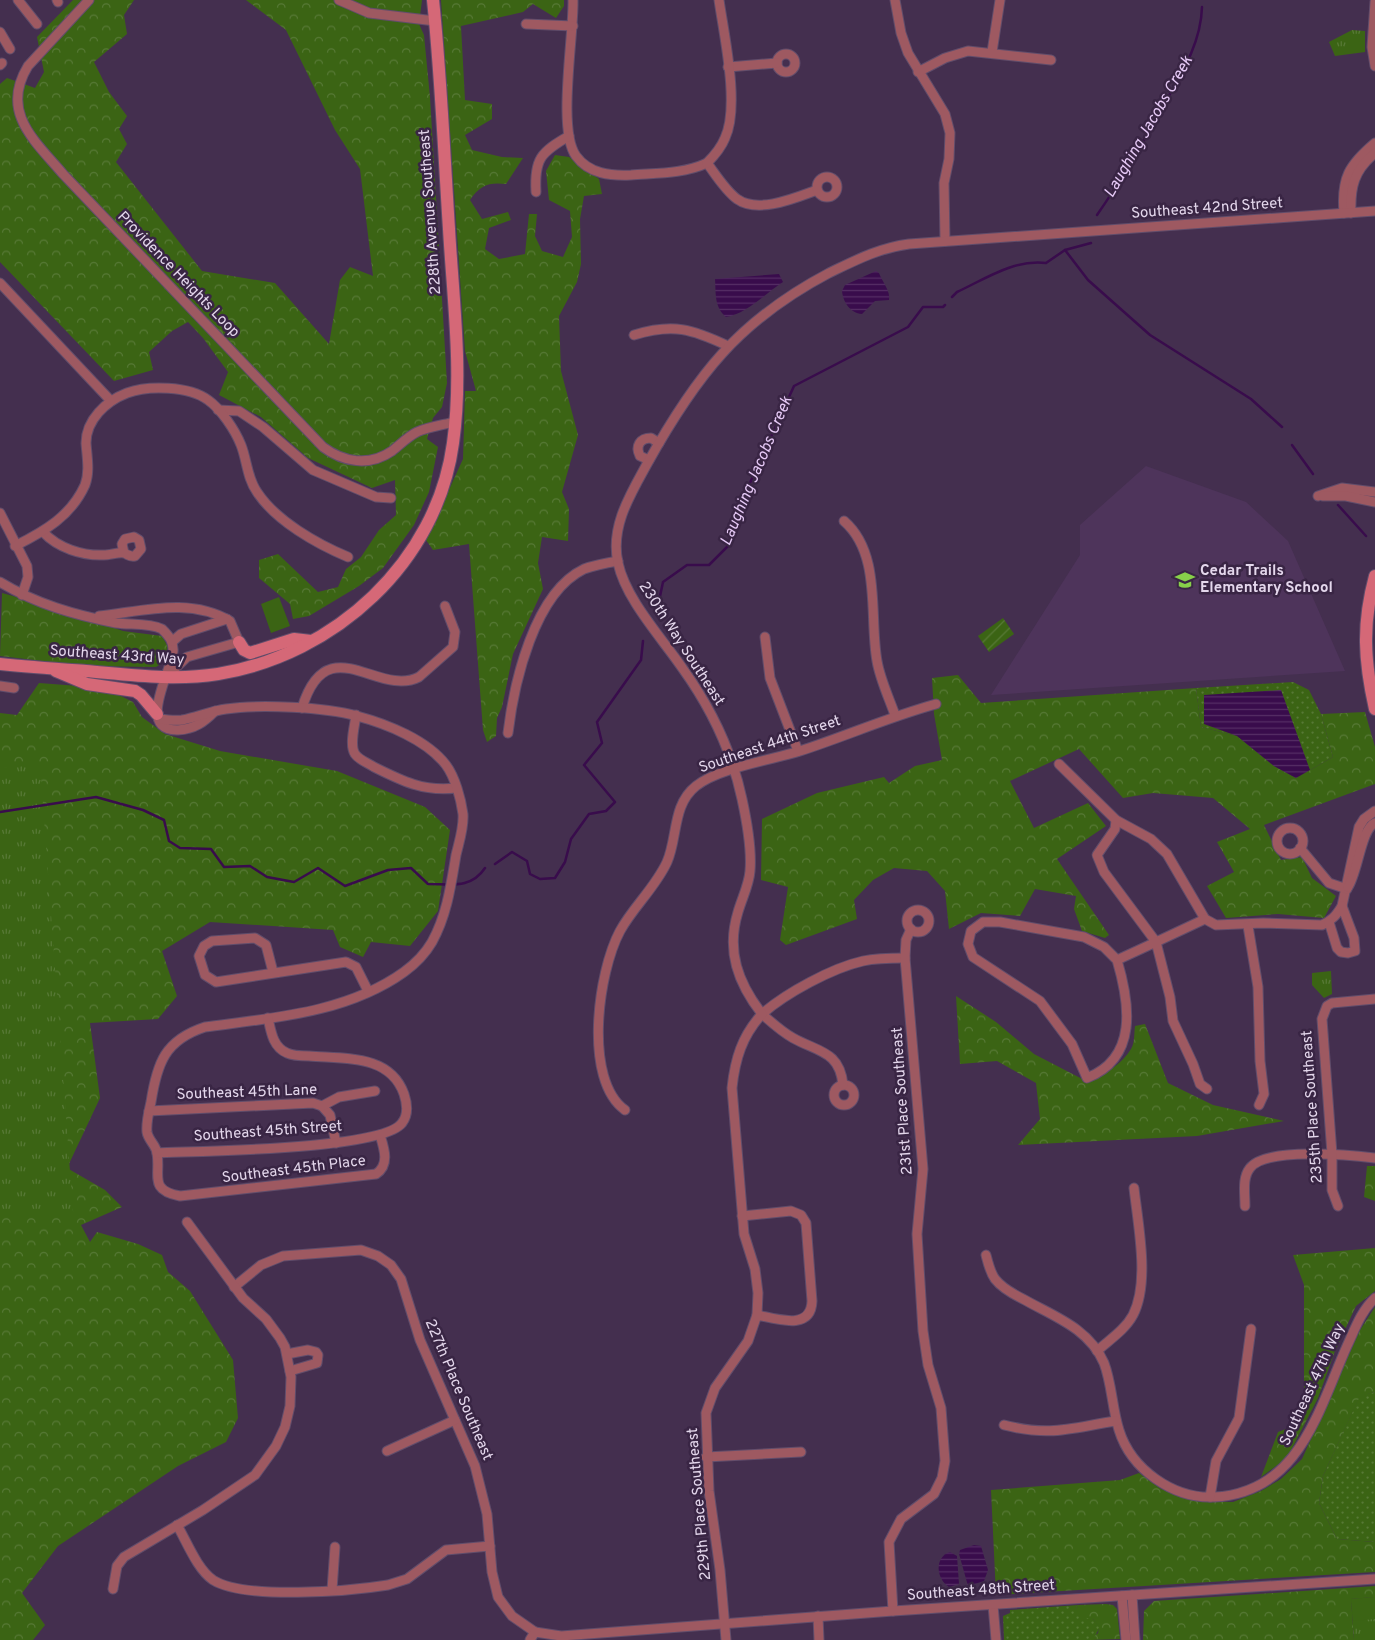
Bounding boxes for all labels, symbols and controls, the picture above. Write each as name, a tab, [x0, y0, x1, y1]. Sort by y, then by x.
water label: Laughing Jacobs Creek	[1100, 52, 1198, 201]
street label: 228th Avenue Southeast	[416, 129, 446, 295]
street label: Southeast 42nd Street	[1131, 194, 1283, 224]
street label: Providence Heights Loop	[113, 208, 243, 342]
water label: Laughing Jacobs Creek	[716, 392, 798, 549]
place label: Cedar Trails Elementary School	[1200, 562, 1333, 598]
school or university icon: Cedar Trails Elementary School	[1174, 569, 1196, 591]
street label: 230th Way Southeast	[634, 578, 728, 710]
street label: Southeast 43rd Way	[49, 642, 185, 670]
street label: Southeast 44th Street	[697, 712, 843, 778]
street label: 231st Place Southeast	[888, 1026, 918, 1176]
street label: 235th Place Southeast	[1298, 1030, 1328, 1184]
street label: Southeast 45th Lane	[176, 1081, 318, 1105]
street label: Southeast 45th Street	[193, 1117, 343, 1147]
street label: Southeast 45th Place	[221, 1152, 367, 1188]
street label: 227th Place Southeast	[420, 1316, 496, 1464]
street label: Southeast 47th Way	[1276, 1321, 1350, 1449]
street label: 229th Place Southeast	[684, 1427, 716, 1581]
street label: Southeast 48th Street	[906, 1576, 1056, 1606]

